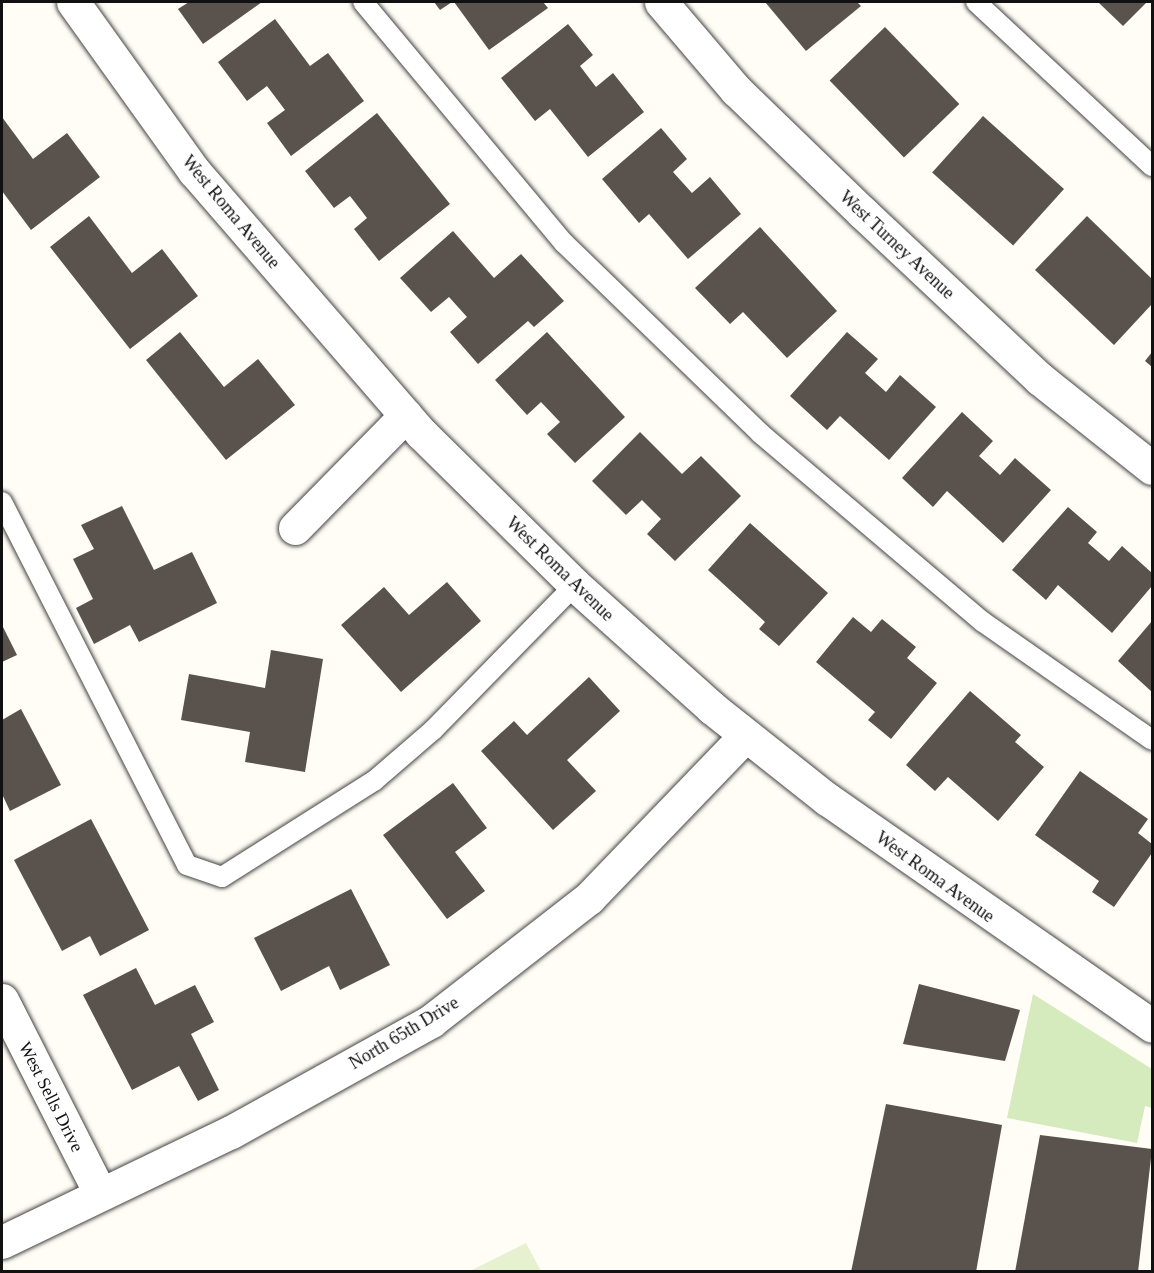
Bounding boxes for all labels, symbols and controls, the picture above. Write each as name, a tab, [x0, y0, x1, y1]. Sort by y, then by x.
street label: West Roma Avenue	[177, 151, 285, 273]
street label: West Turney Avenue	[835, 186, 959, 304]
street label: West Roma Avenue	[501, 512, 619, 626]
street label: West Roma Avenue	[871, 826, 999, 928]
street label: North 65th Drive	[345, 992, 463, 1074]
street label: West Sells Drive	[14, 1038, 88, 1156]

